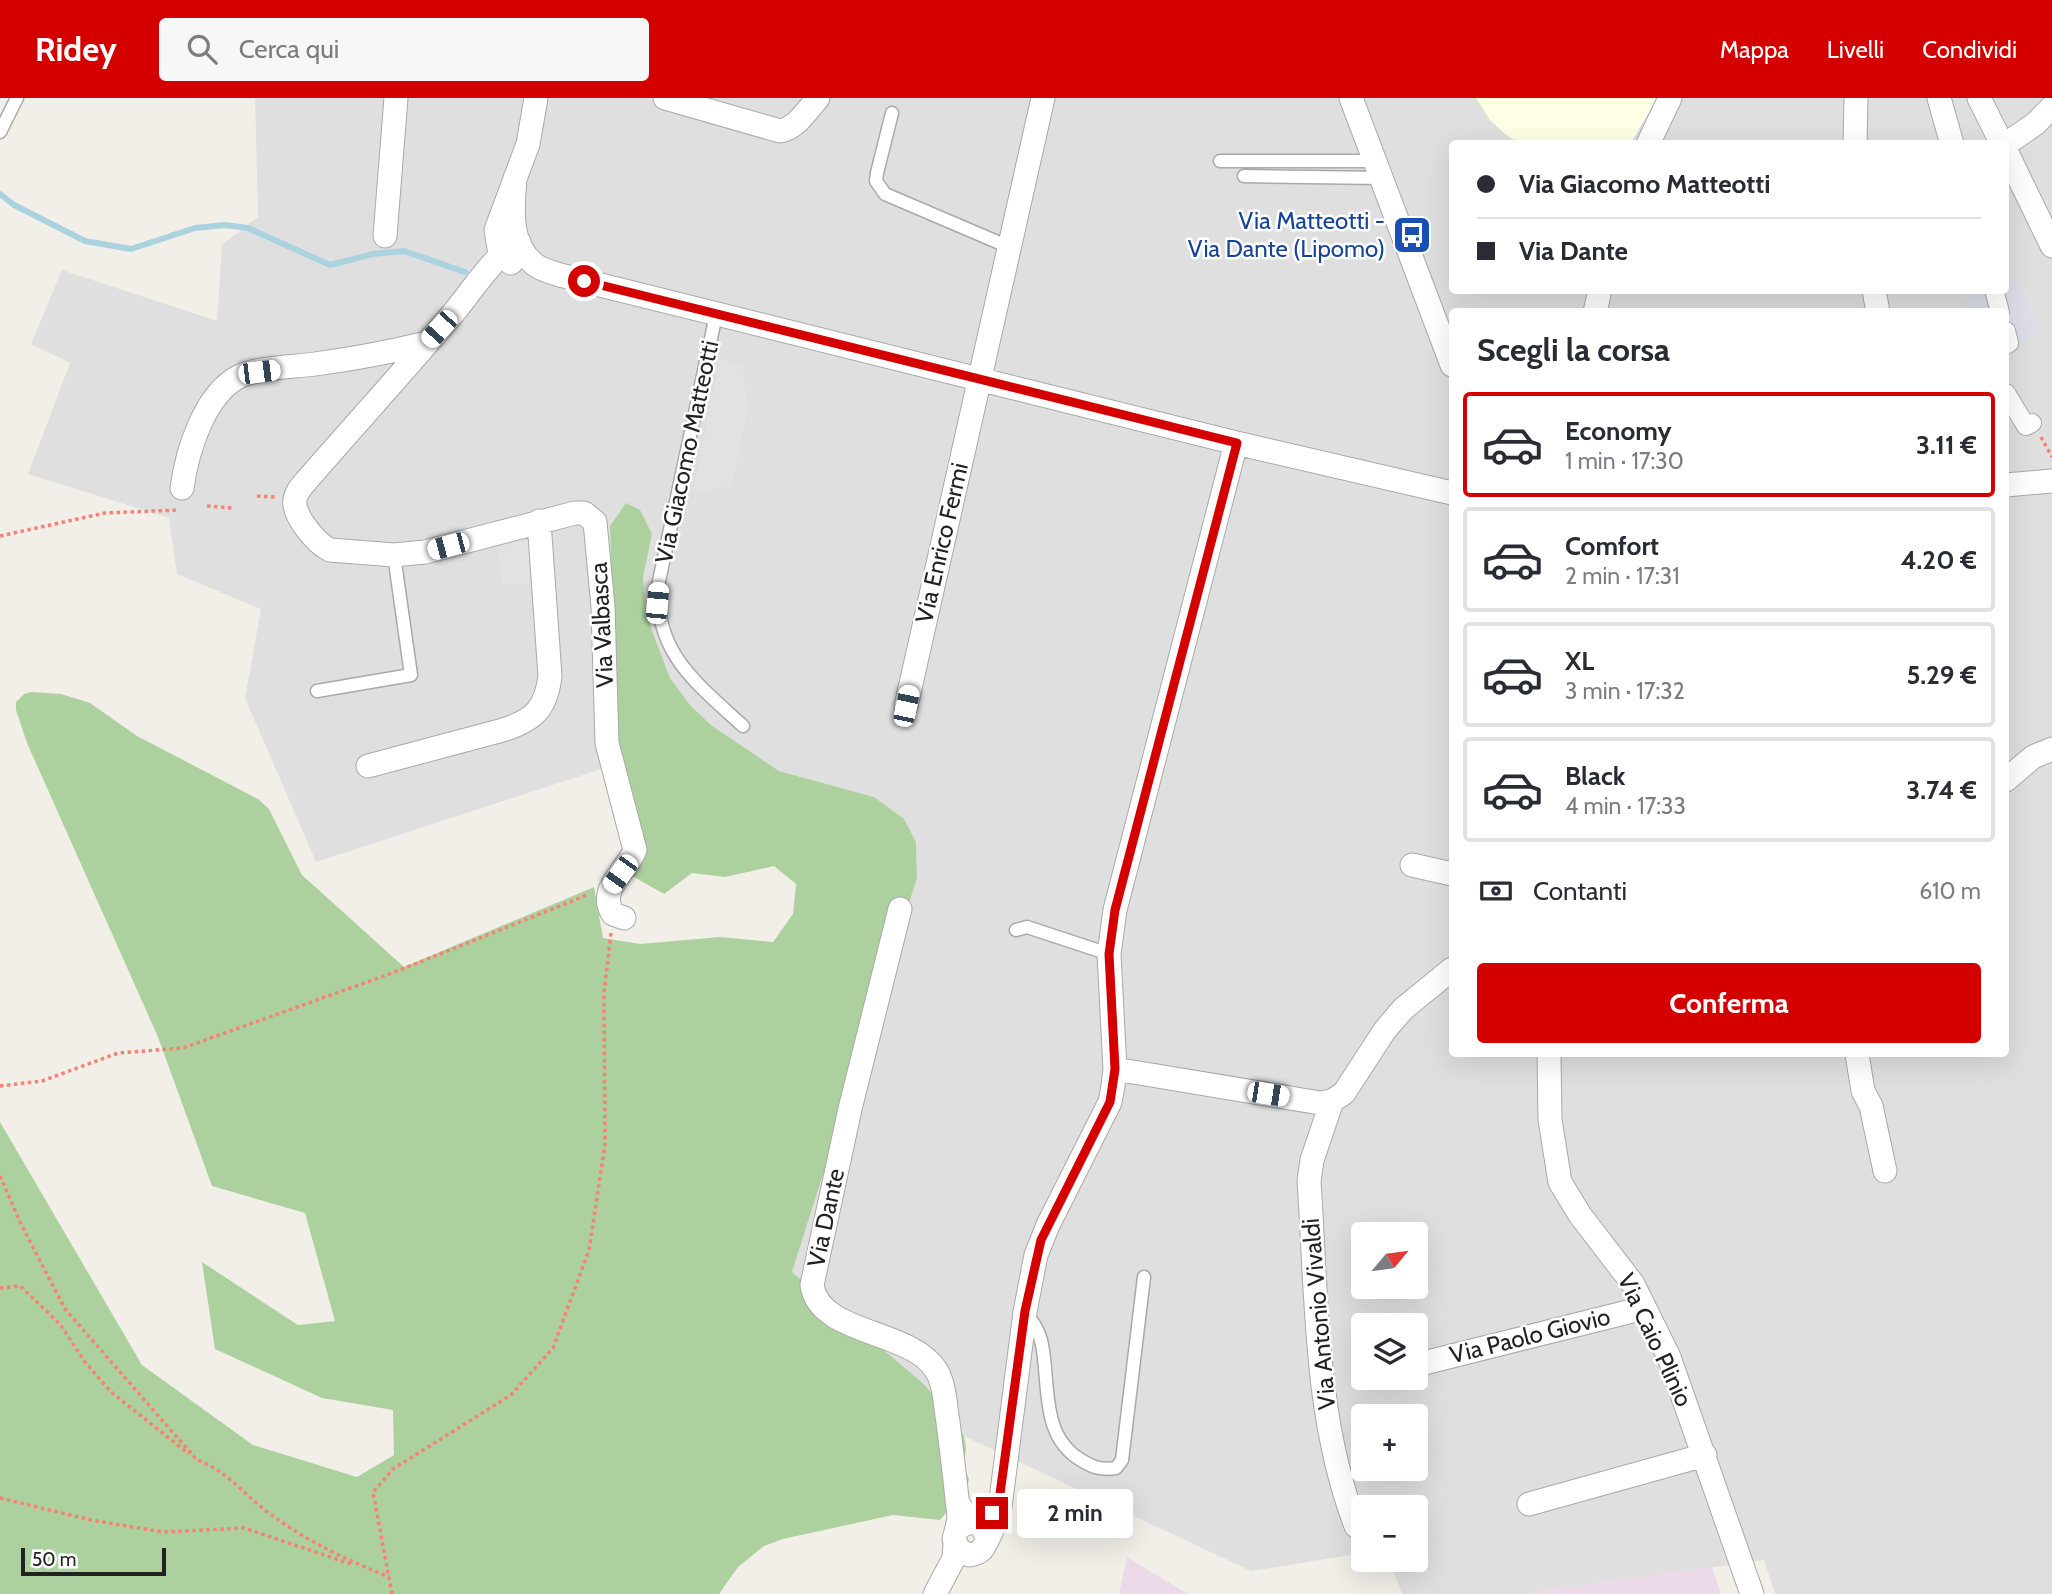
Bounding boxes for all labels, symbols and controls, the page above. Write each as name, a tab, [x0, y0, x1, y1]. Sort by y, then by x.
search box	[159, 18, 649, 81]
text: Ridey	[35, 29, 117, 69]
icon: search	[183, 30, 221, 68]
text: Cerca qui	[239, 33, 339, 65]
text: Mappa	[1720, 35, 1789, 64]
text: Livelli	[1827, 35, 1884, 64]
text: Condividi	[1922, 35, 2017, 64]
text: Via Giacomo Matteotti	[1519, 168, 1770, 200]
place label: Via Matteotti - Via Dante (Lipomo)	[1188, 206, 1385, 263]
bus stop icon: Via Matteotti - Via Dante (Lipomo)	[1391, 214, 1433, 256]
text: Via Dante	[1519, 235, 1628, 267]
route start	[568, 265, 600, 297]
car	[418, 306, 461, 352]
text: Scegli la corsa	[1477, 330, 1670, 369]
street label: Via Giacomo Matteotti	[649, 338, 724, 566]
car	[237, 359, 282, 385]
icon: car	[1481, 413, 1544, 476]
text: Economy	[1565, 415, 1671, 447]
text: 3.11 €	[1916, 429, 1977, 461]
text: 1 min · 17:30	[1565, 447, 1684, 475]
street label: Via Enrico Fermi	[909, 460, 974, 626]
icon: car	[1481, 528, 1544, 591]
car	[425, 530, 472, 562]
text: Comfort	[1565, 530, 1659, 562]
text: 4.20 €	[1900, 544, 1977, 576]
street label: Via Valbasca	[584, 561, 619, 689]
text: 2 min · 17:31	[1565, 562, 1680, 590]
car	[645, 581, 670, 625]
icon: car	[1481, 643, 1544, 706]
text: XL	[1565, 645, 1594, 677]
text: 5.29 €	[1906, 659, 1977, 691]
text: 3 min · 17:32	[1565, 677, 1685, 705]
car	[892, 683, 921, 729]
icon: car	[1481, 758, 1544, 821]
text: Black	[1565, 760, 1625, 792]
text: 3.74 €	[1906, 774, 1977, 806]
text: 4 min · 17:33	[1565, 792, 1686, 820]
car	[600, 851, 641, 897]
icon: cash	[1477, 872, 1515, 910]
text: Contanti	[1533, 875, 1627, 907]
text: 610 m	[1919, 877, 1981, 905]
button: Conferma	[1477, 963, 1981, 1043]
car	[1246, 1080, 1291, 1108]
street label: Via Dante	[801, 1166, 850, 1270]
street label: Via Antonio Vivaldi	[1296, 1217, 1341, 1411]
north arrow	[1351, 1222, 1428, 1298]
map controls	[1351, 1222, 1428, 1572]
street label: Via Caio Plinio	[1612, 1269, 1699, 1411]
street label: Via Paolo Giovio	[1447, 1302, 1613, 1369]
button: layers	[1351, 1313, 1428, 1390]
button: +	[1351, 1404, 1428, 1481]
callout: 2 min	[1016, 1488, 1132, 1538]
button: −	[1351, 1495, 1428, 1572]
route end	[976, 1497, 1008, 1529]
text: 2 min	[1047, 1499, 1103, 1527]
scale bar	[21, 1545, 166, 1577]
text: 50 m	[32, 1548, 76, 1571]

